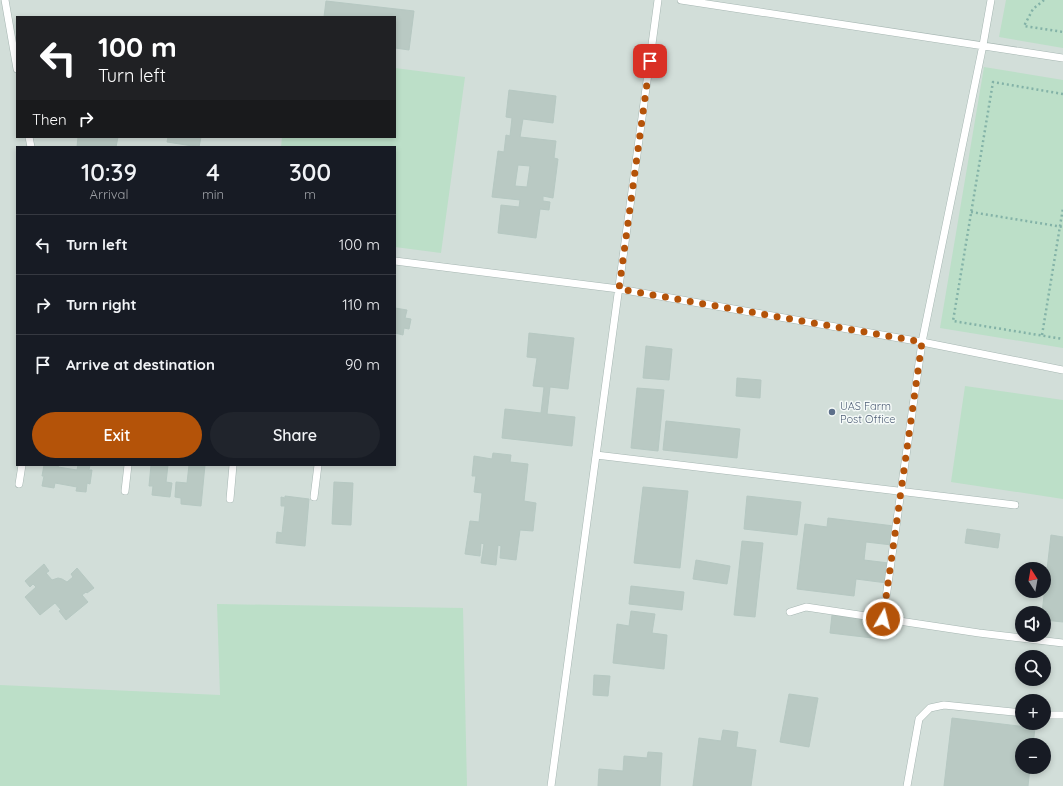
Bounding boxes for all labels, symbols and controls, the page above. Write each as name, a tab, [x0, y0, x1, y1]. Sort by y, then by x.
text: 100 m	[98, 29, 177, 64]
icon: left	[32, 32, 84, 84]
pin	[633, 44, 667, 78]
icon: arrive	[639, 50, 661, 72]
text: Turn left	[98, 64, 166, 87]
icon: right	[75, 108, 97, 130]
text: Then	[32, 110, 67, 129]
text: 10:39	[81, 157, 137, 187]
text: 4	[206, 157, 220, 187]
text: 300	[289, 157, 331, 187]
text: Arrival	[89, 186, 128, 202]
text: min	[202, 186, 224, 202]
text: m	[304, 186, 316, 202]
icon: left	[32, 234, 54, 256]
text: Turn left	[66, 235, 128, 254]
text: 100 m	[339, 235, 380, 254]
icon: right	[32, 294, 54, 316]
text: Turn right	[66, 295, 137, 314]
text: 110 m	[342, 295, 380, 314]
icon: arrive	[32, 354, 54, 376]
text: Arrive at destination	[66, 355, 215, 374]
text: 90 m	[345, 355, 380, 374]
place label: UAS Farm Post Office	[840, 399, 896, 426]
marker: UAS Farm Post Office	[827, 407, 837, 417]
button: Exit	[32, 412, 202, 458]
button: Share	[210, 412, 380, 458]
north arrow	[1015, 562, 1051, 598]
map controls	[1015, 562, 1051, 774]
position arrow	[862, 598, 904, 640]
button: sound	[1015, 606, 1051, 642]
button: search	[1015, 650, 1051, 686]
button: +	[1015, 694, 1051, 730]
button: −	[1015, 738, 1051, 774]

